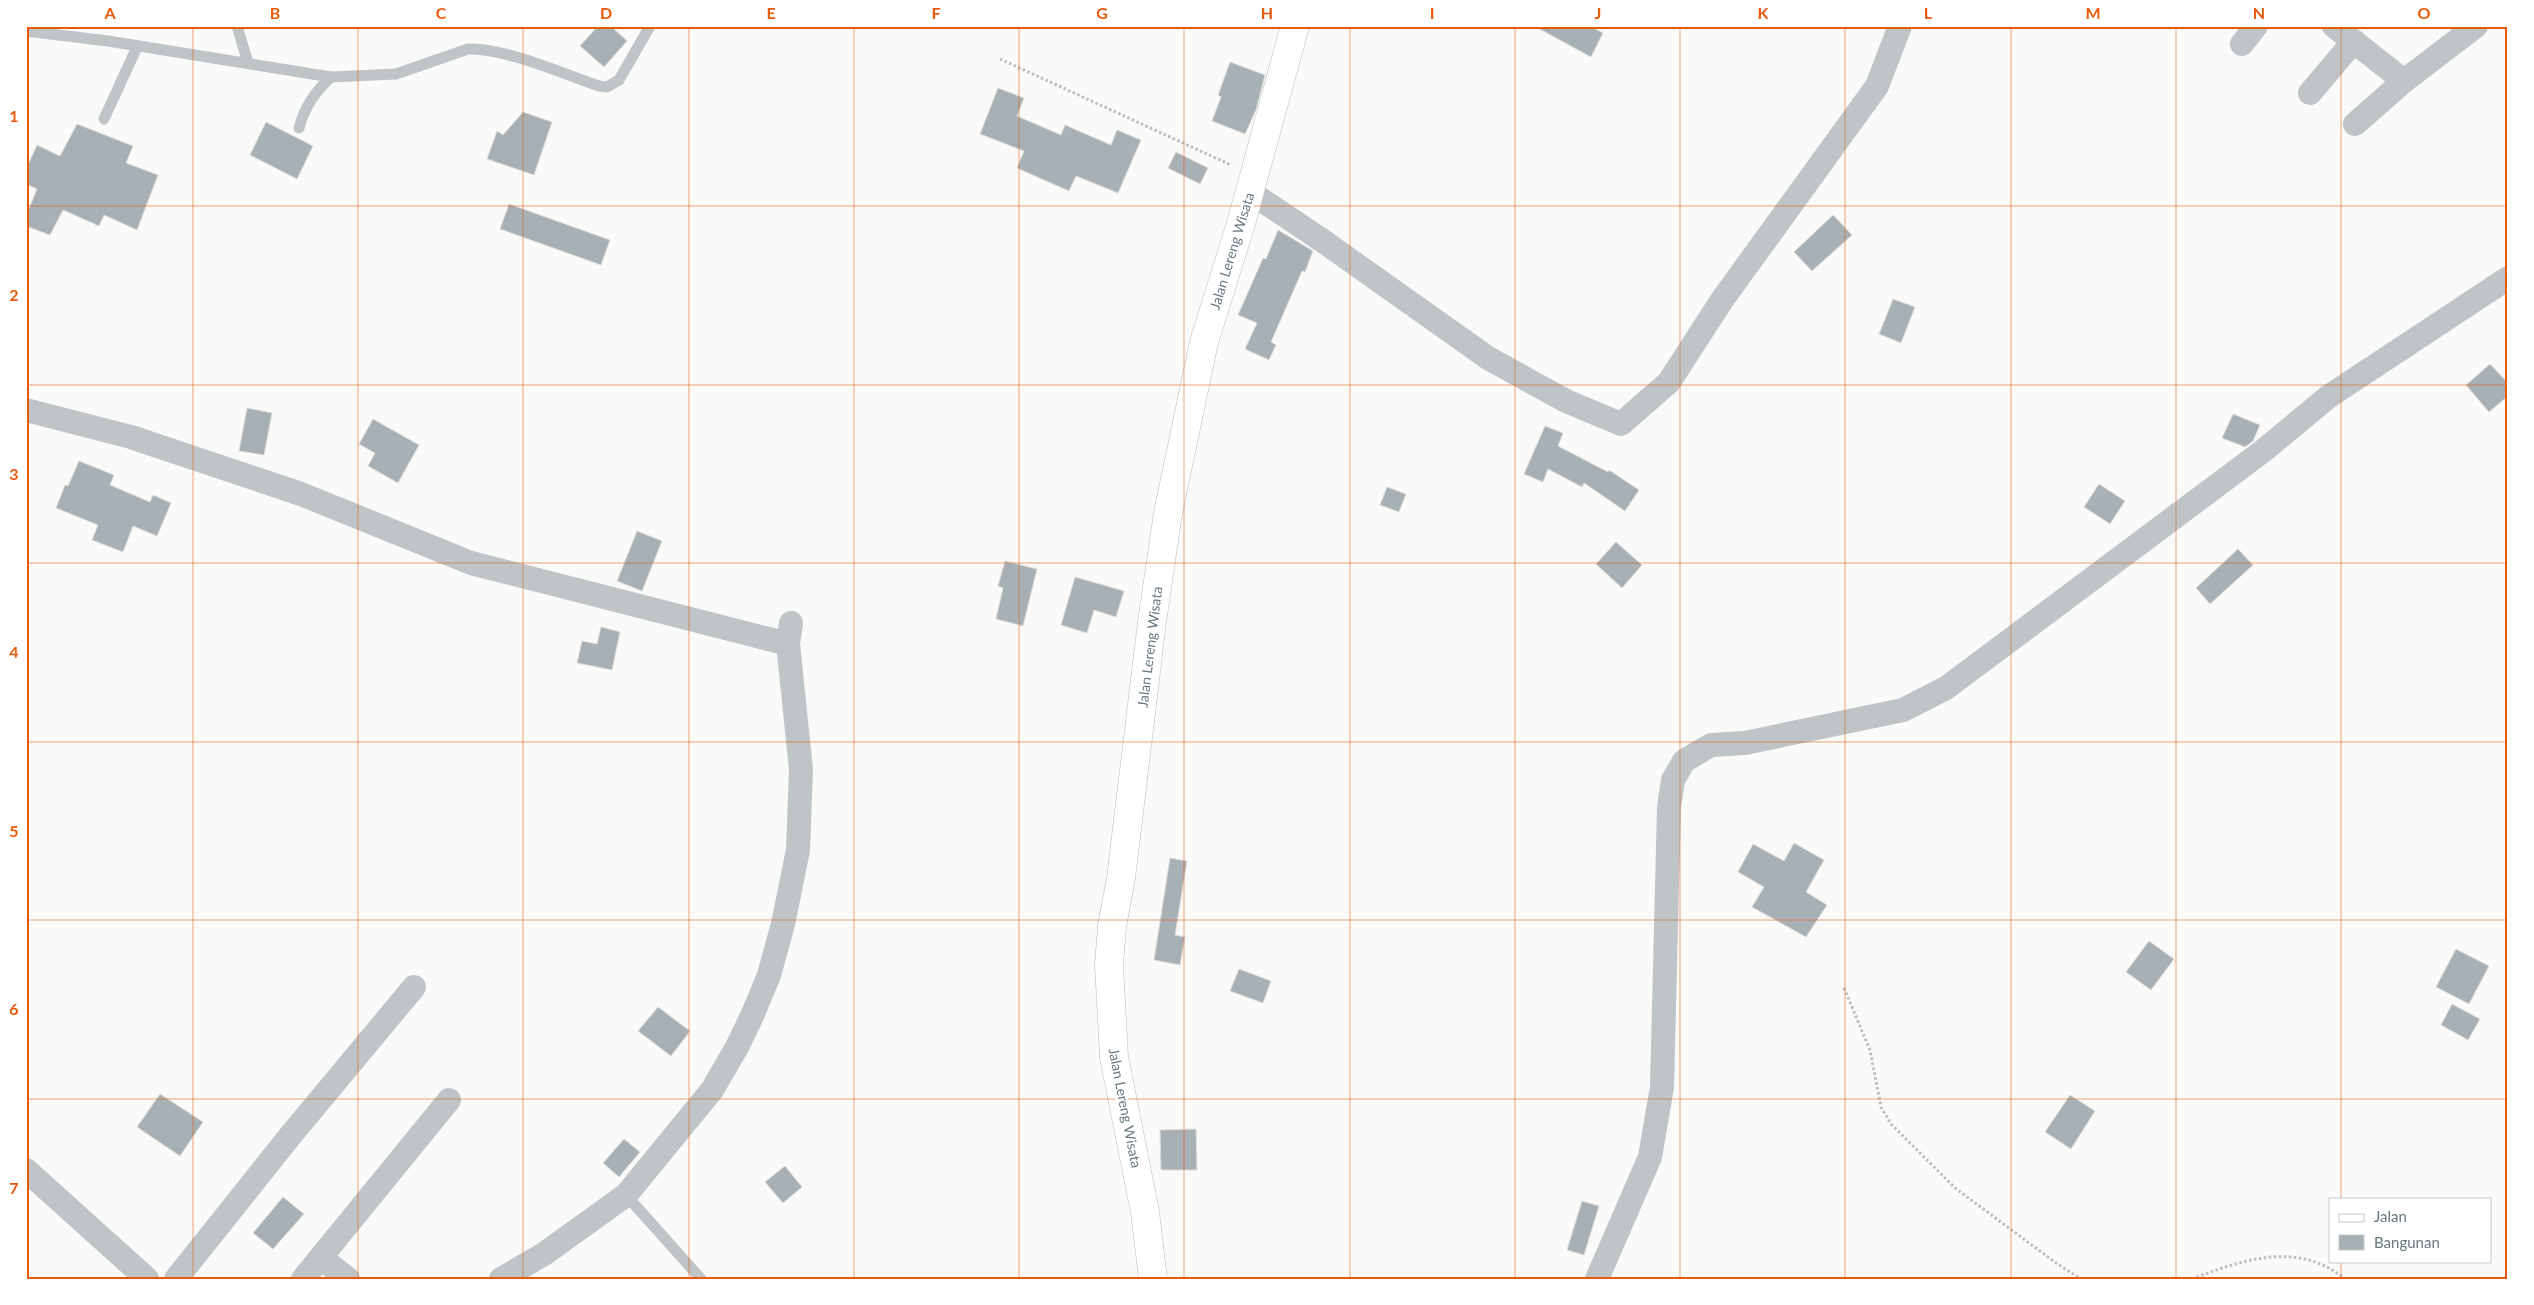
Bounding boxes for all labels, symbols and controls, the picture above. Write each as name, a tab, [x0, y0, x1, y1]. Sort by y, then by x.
text: A	[103, 3, 116, 22]
text: B	[270, 3, 280, 22]
text: C	[436, 3, 447, 22]
text: D	[600, 3, 612, 22]
text: E	[766, 3, 776, 22]
text: F	[931, 3, 941, 22]
text: G	[1096, 3, 1108, 22]
text: H	[1261, 3, 1273, 22]
text: I	[1430, 3, 1434, 22]
text: J	[1595, 3, 1601, 22]
text: K	[1758, 3, 1770, 22]
text: L	[1924, 3, 1933, 22]
text: M	[2085, 3, 2101, 22]
text: N	[2253, 3, 2265, 22]
text: O	[2418, 3, 2431, 22]
text: 1	[9, 106, 19, 125]
street label: Jalan Lereng Wisata	[1206, 190, 1257, 312]
text: 2	[9, 285, 19, 304]
text: 3	[9, 464, 19, 483]
street label: Jalan Lereng Wisata	[1134, 585, 1165, 708]
text: 4	[9, 642, 19, 661]
text: 5	[9, 821, 19, 840]
text: 6	[9, 999, 19, 1018]
street label: Jalan Lereng Wisata	[1106, 1047, 1145, 1169]
text: 7	[9, 1178, 19, 1197]
legend	[2329, 1198, 2492, 1262]
text: Jalan	[2374, 1207, 2407, 1225]
text: Bangunan	[2374, 1233, 2440, 1251]

